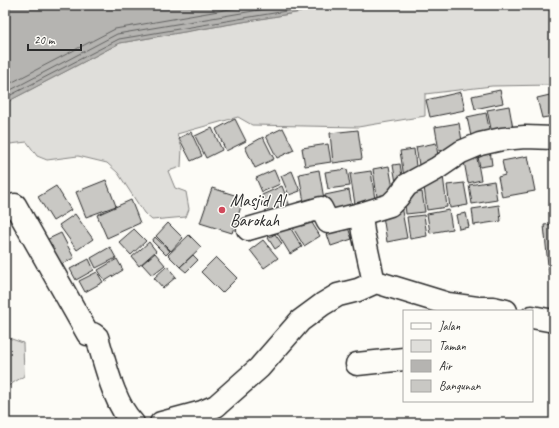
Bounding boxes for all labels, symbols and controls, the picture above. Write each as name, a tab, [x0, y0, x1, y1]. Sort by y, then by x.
scale bar	[28, 26, 81, 52]
text: 20 m	[34, 32, 56, 48]
place label: Masjid Al Barokah	[230, 190, 287, 231]
marker: Masjid Al Barokah	[217, 205, 227, 215]
legend	[403, 310, 533, 402]
text: Jalan	[438, 318, 461, 334]
text: Taman	[439, 338, 466, 354]
text: Air	[439, 358, 453, 374]
text: Bangunan	[439, 378, 481, 394]

